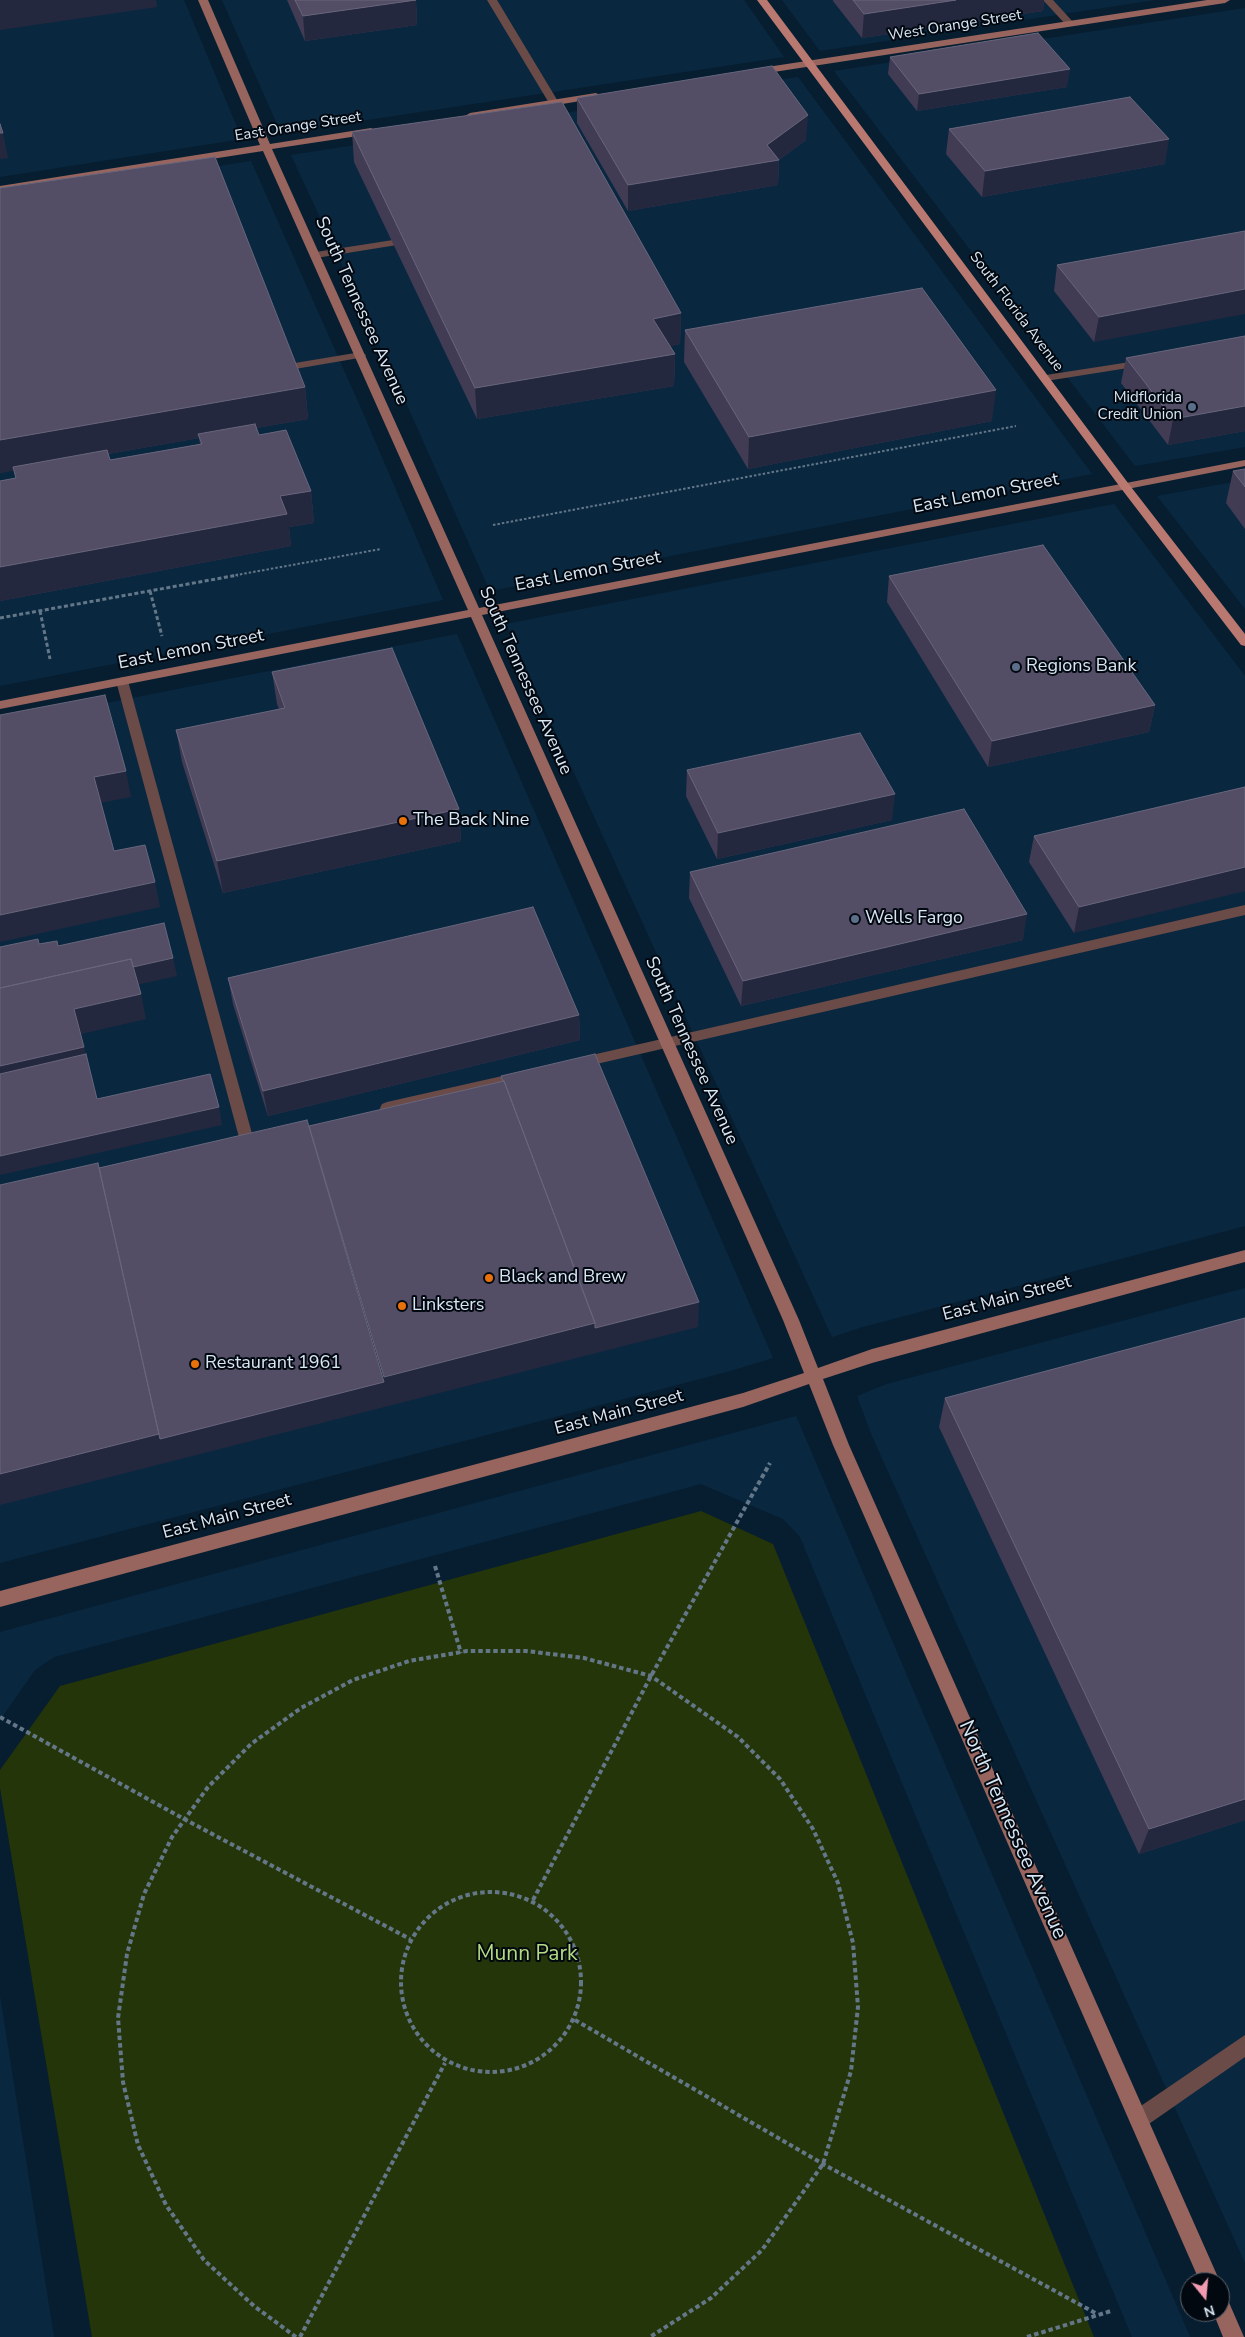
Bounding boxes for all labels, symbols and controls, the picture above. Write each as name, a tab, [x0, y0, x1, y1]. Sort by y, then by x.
street label: West Orange Street	[887, 7, 1023, 45]
street label: East Orange Street	[234, 108, 362, 146]
street label: South Tennessee Avenue	[310, 214, 412, 408]
street label: South Florida Avenue	[965, 249, 1067, 375]
place label: Midflorida Credit Union	[1098, 389, 1182, 424]
marker: Midflorida Credit Union	[1186, 401, 1198, 413]
street label: East Lemon Street	[911, 469, 1061, 519]
street label: East Lemon Street	[513, 547, 663, 597]
street label: South Tennessee Avenue	[474, 584, 576, 778]
street label: East Lemon Street	[116, 625, 266, 675]
place label: Regions Bank	[1026, 656, 1137, 678]
marker: Regions Bank	[1010, 661, 1022, 673]
place label: The Back Nine	[413, 810, 529, 832]
marker: The Back Nine	[397, 815, 409, 827]
place label: Wells Fargo	[865, 908, 963, 930]
marker: Wells Fargo	[849, 913, 861, 925]
street label: South Tennessee Avenue	[640, 954, 742, 1148]
place label: Black and Brew	[499, 1267, 626, 1289]
street label: East Main Street	[940, 1271, 1074, 1327]
marker: Black and Brew	[483, 1272, 495, 1284]
place label: Linksters	[412, 1295, 484, 1317]
marker: Linksters	[396, 1300, 408, 1312]
place label: Restaurant 1961	[205, 1353, 341, 1375]
marker: Restaurant 1961	[189, 1358, 201, 1370]
street label: East Main Street	[552, 1385, 686, 1441]
street label: East Main Street	[160, 1489, 294, 1545]
street label: North Tennessee Avenue	[952, 1717, 1072, 1943]
park label: Munn Park	[477, 1942, 577, 1968]
north arrow	[1180, 2272, 1230, 2322]
text: N	[1201, 2300, 1217, 2321]

